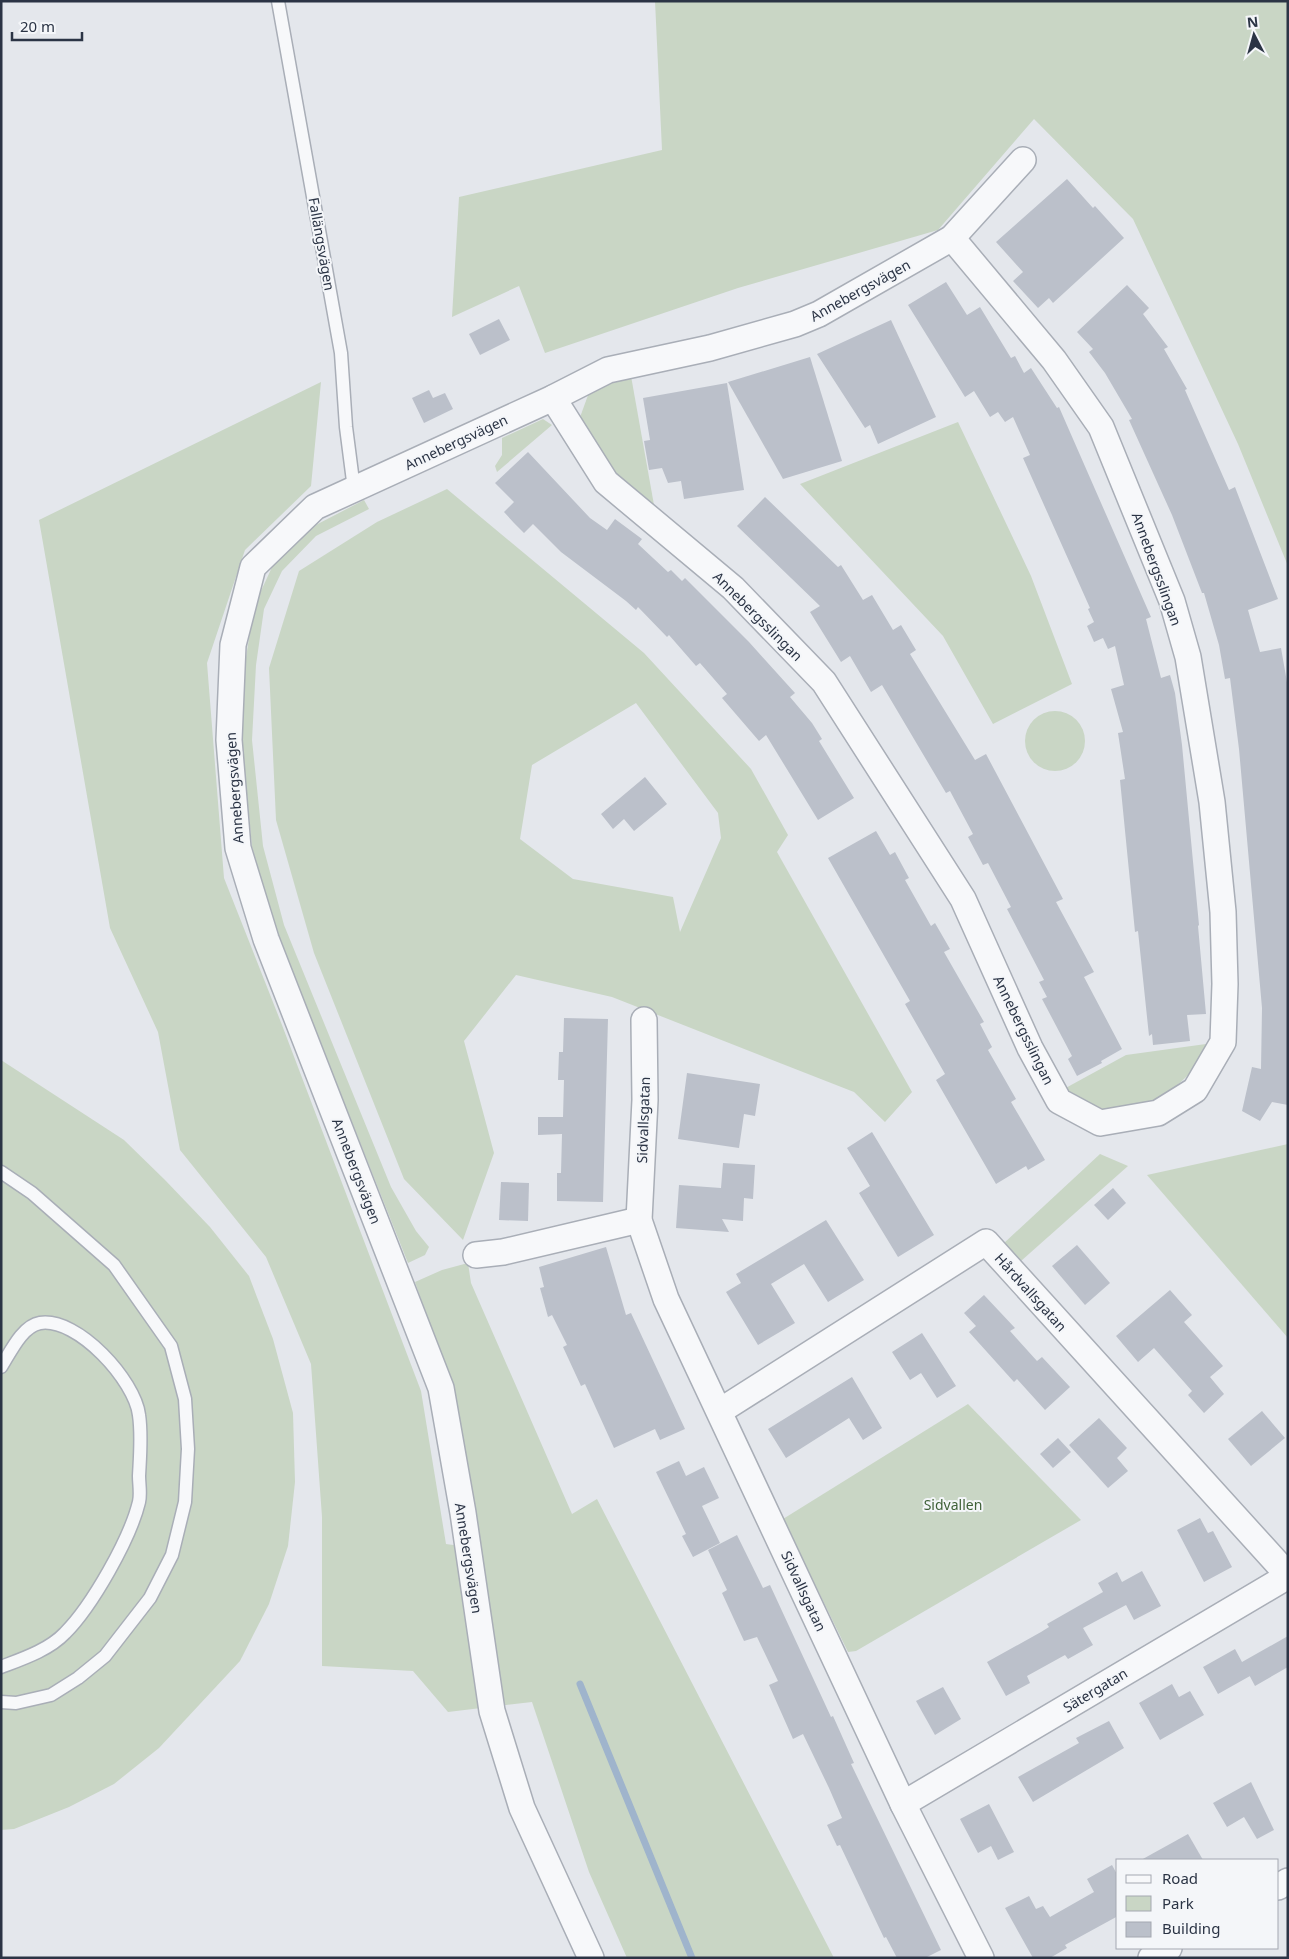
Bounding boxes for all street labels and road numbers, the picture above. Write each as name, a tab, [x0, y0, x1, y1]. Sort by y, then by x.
street label: Fallängsvägen	[304, 196, 340, 292]
street label: Annebergsvägen	[807, 255, 913, 325]
street label: Annebergsvägen	[401, 410, 511, 474]
street label: Annebergsslingan	[1128, 510, 1186, 628]
street label: Annebergsslingan	[709, 567, 807, 665]
street label: Annebergsvägen	[221, 732, 247, 844]
street label: Annebergsslingan	[989, 972, 1059, 1088]
street label: Sidvallsgatan	[632, 1076, 654, 1164]
street label: Annebergsvägen	[328, 1115, 386, 1227]
street label: Hårdvallsgatan	[991, 1249, 1071, 1335]
street label: Annebergsvägen	[451, 1501, 487, 1615]
street label: Sidvallsgatan	[777, 1548, 831, 1634]
street label: Sätergatan	[1059, 1663, 1131, 1717]

